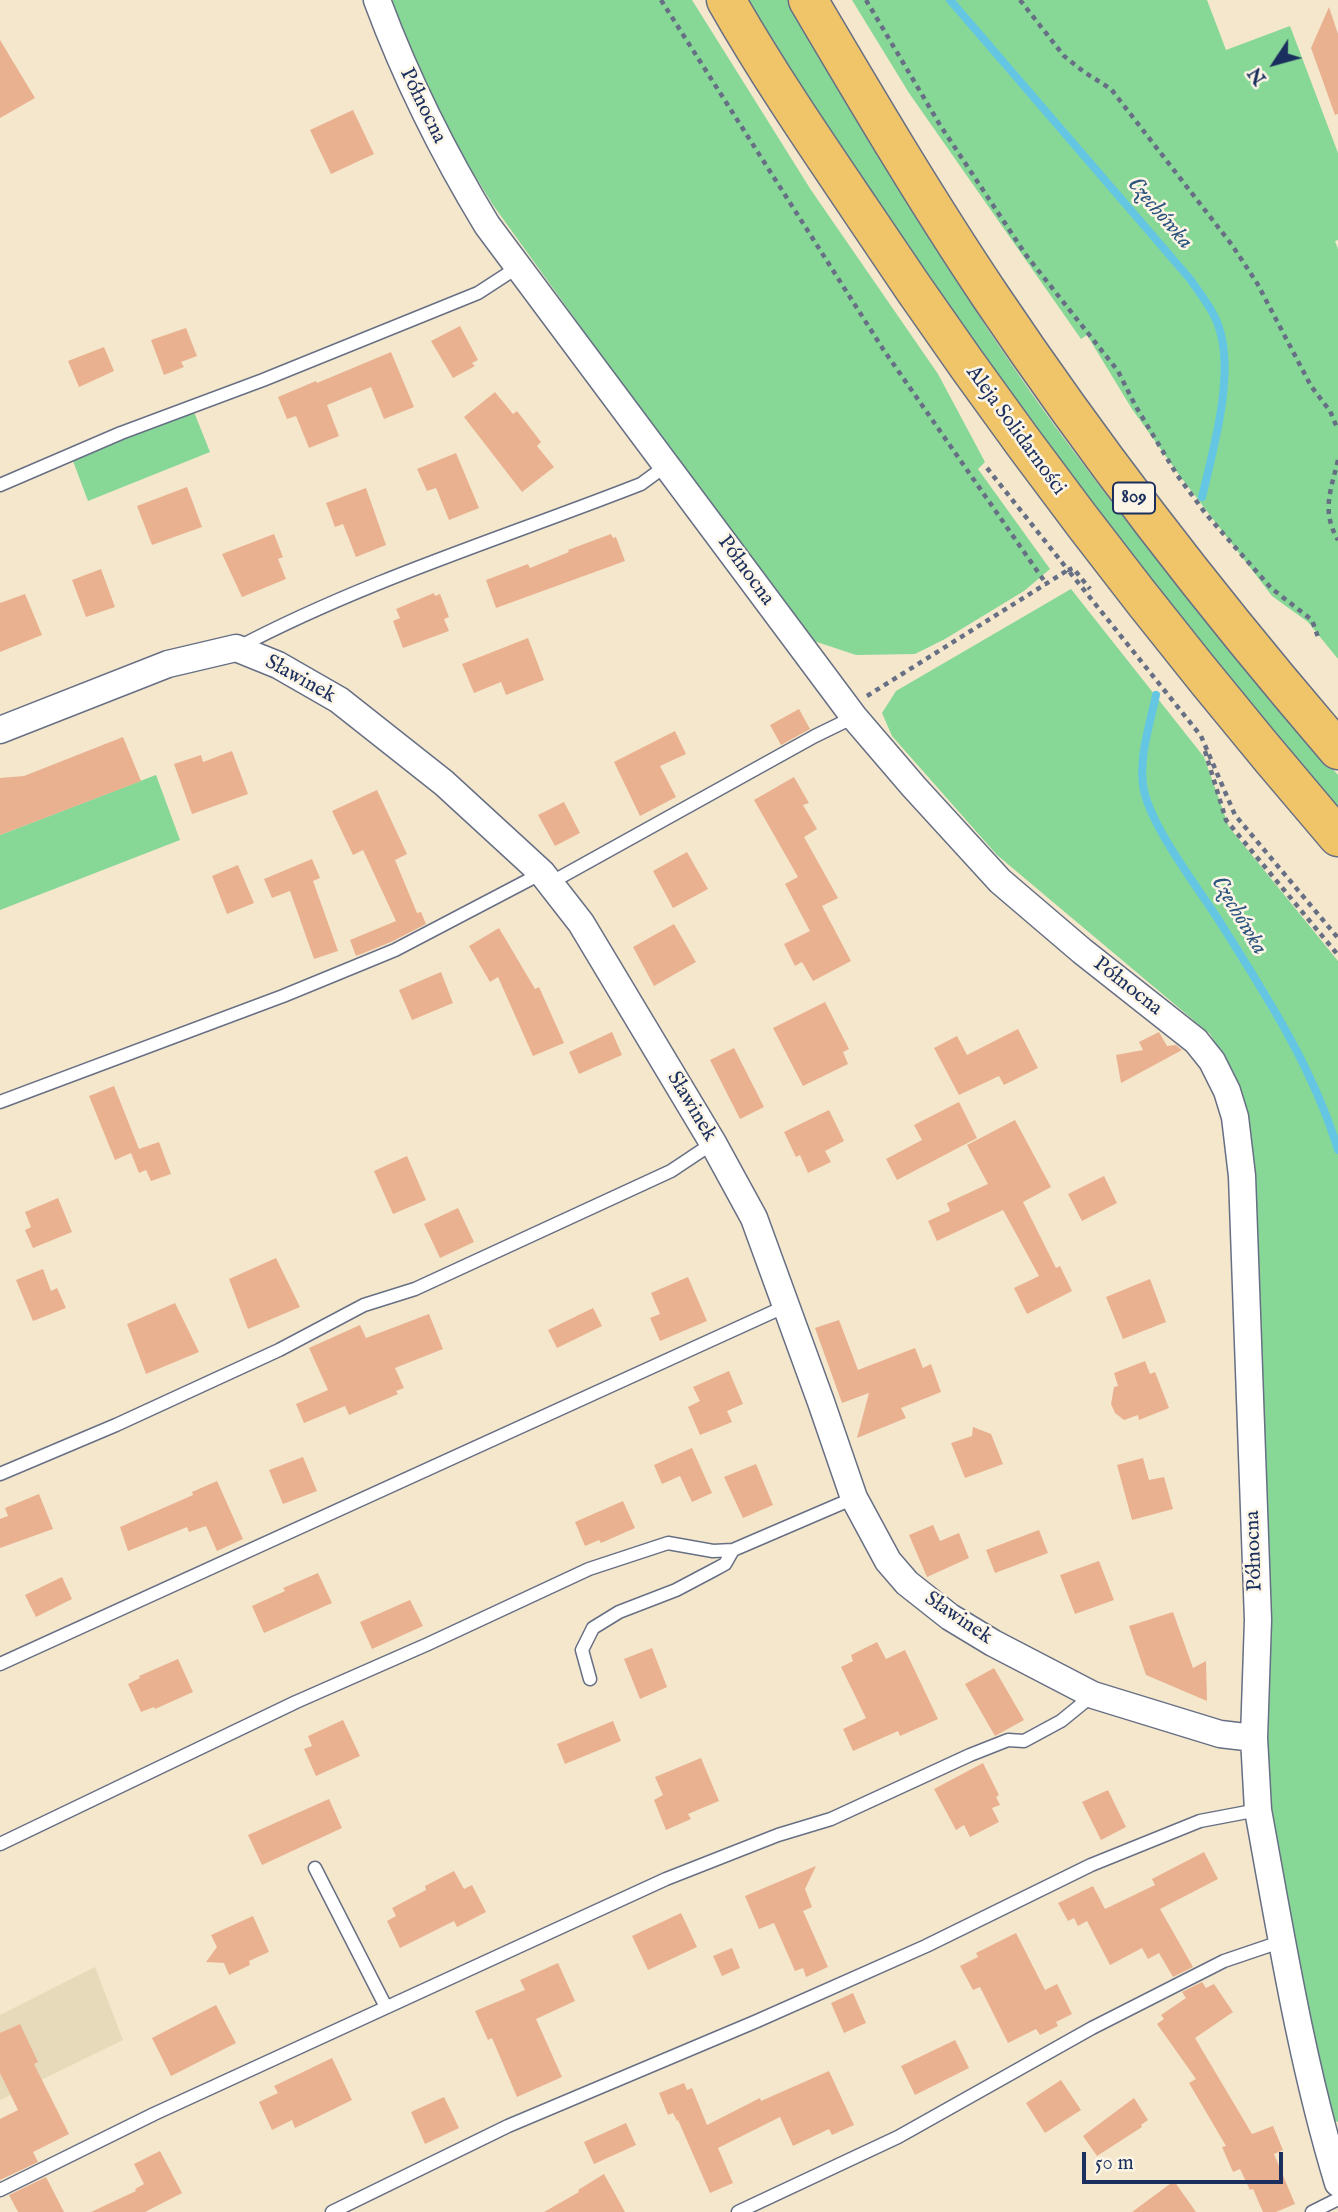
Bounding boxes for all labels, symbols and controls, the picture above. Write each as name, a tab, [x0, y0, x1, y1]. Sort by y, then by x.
north arrow	[1240, 28, 1310, 98]
text: N	[1243, 62, 1273, 89]
street label: Północna	[393, 64, 451, 148]
water label: Czechówka	[1120, 172, 1198, 256]
street label: Aleja Solidarności	[960, 361, 1070, 501]
road number: 809	[1113, 482, 1155, 513]
street label: Północna	[711, 531, 779, 611]
street label: Sławinek	[260, 650, 340, 710]
water label: Czechówka	[1204, 872, 1272, 960]
street label: Północna	[1087, 952, 1167, 1022]
street label: Sławinek	[660, 1068, 722, 1146]
street label: Północna	[1241, 1510, 1269, 1592]
street label: Sławinek	[919, 1587, 997, 1651]
scale bar	[1086, 2138, 1287, 2182]
text: 50 m	[1095, 2150, 1134, 2177]

